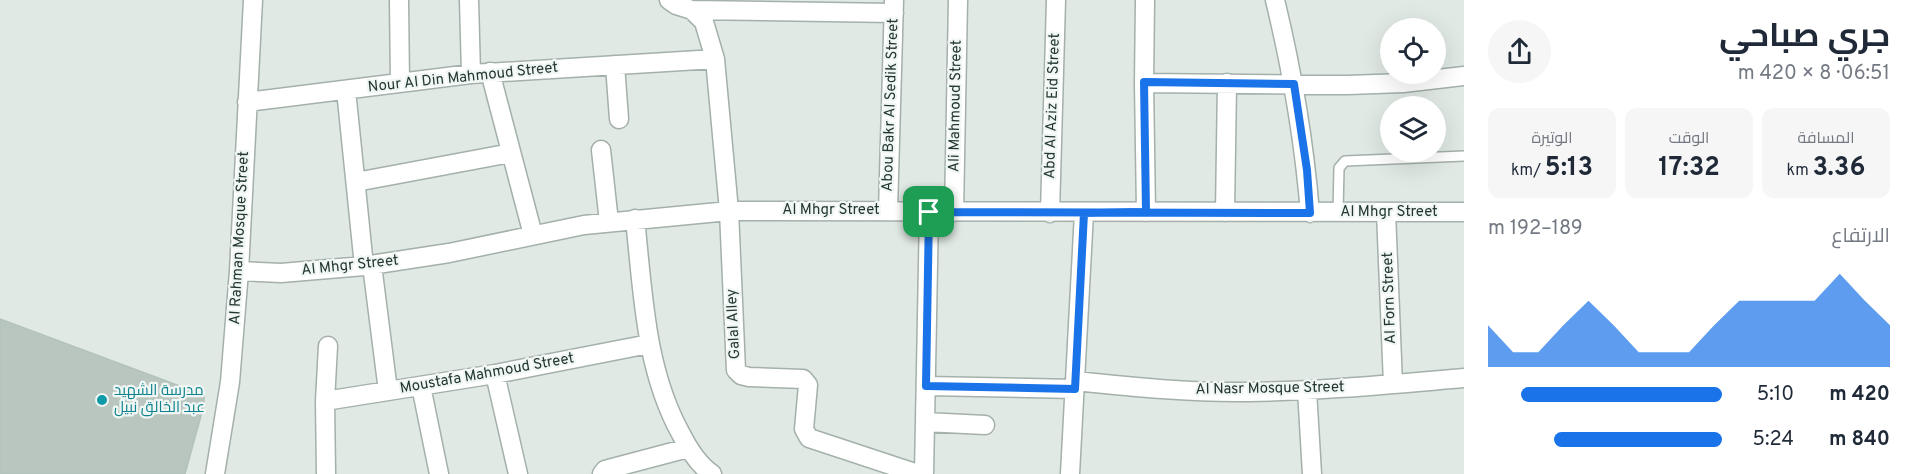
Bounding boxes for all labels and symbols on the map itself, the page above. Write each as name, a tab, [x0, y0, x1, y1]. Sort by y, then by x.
street label: Abou Bakr Al Sedik Street	[878, 18, 904, 192]
street label: Abd Al Aziz Eid Street	[1041, 33, 1065, 179]
street label: Ali Mahmoud Street	[945, 40, 967, 172]
street label: Nour Al Din Mahmoud Street	[367, 59, 559, 97]
street label: Al Rahman Mosque Street	[226, 151, 254, 325]
pin	[903, 186, 954, 237]
street label: Al Mhgr Street	[782, 201, 880, 220]
street label: Al Mhgr Street	[1340, 203, 1438, 222]
street label: Al Mhgr Street	[300, 251, 400, 281]
street label: Al Forn Street	[1379, 252, 1401, 344]
street label: Galal Alley	[723, 288, 745, 360]
street label: Moustafa Mahmoud Street	[398, 349, 576, 399]
street label: Al Nasr Mosque Street	[1195, 378, 1345, 400]
place label: مدرسة الشهيد عبد الخالق نبيل	[114, 382, 205, 418]
marker: مدرسة الشهيد عبد الخالق نبيل	[95, 393, 109, 407]

